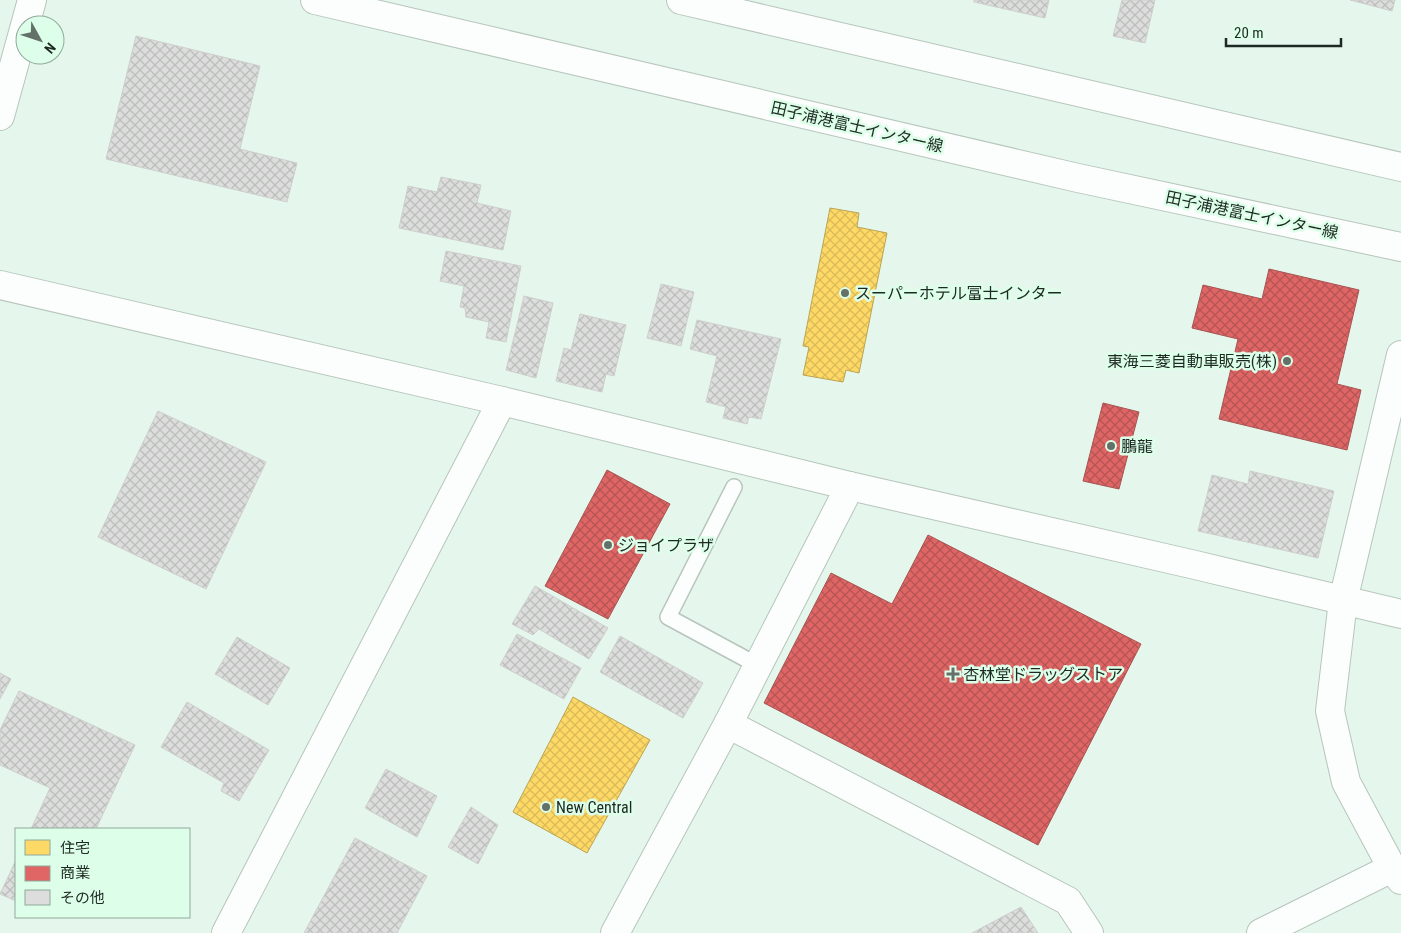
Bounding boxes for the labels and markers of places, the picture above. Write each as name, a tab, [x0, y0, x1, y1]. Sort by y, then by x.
place label: スーパーホテル富士インター	[855, 284, 1063, 303]
marker: スーパーホテル富士インター	[839, 287, 851, 299]
place label: 東海三菱自動車販売(株)	[1107, 352, 1277, 371]
marker: 東海三菱自動車販売(株)	[1281, 355, 1293, 367]
place label: 鵬龍	[1121, 437, 1153, 456]
marker: 鵬龍	[1105, 440, 1117, 452]
place label: ジョイプラザ	[618, 536, 714, 555]
marker: ジョイプラザ	[602, 539, 614, 551]
place label: 杏林堂ドラッグストア	[963, 665, 1123, 684]
marker: 杏林堂ドラッグストア	[947, 668, 959, 680]
place label: New Central	[556, 798, 632, 817]
marker: New Central	[540, 801, 552, 813]

